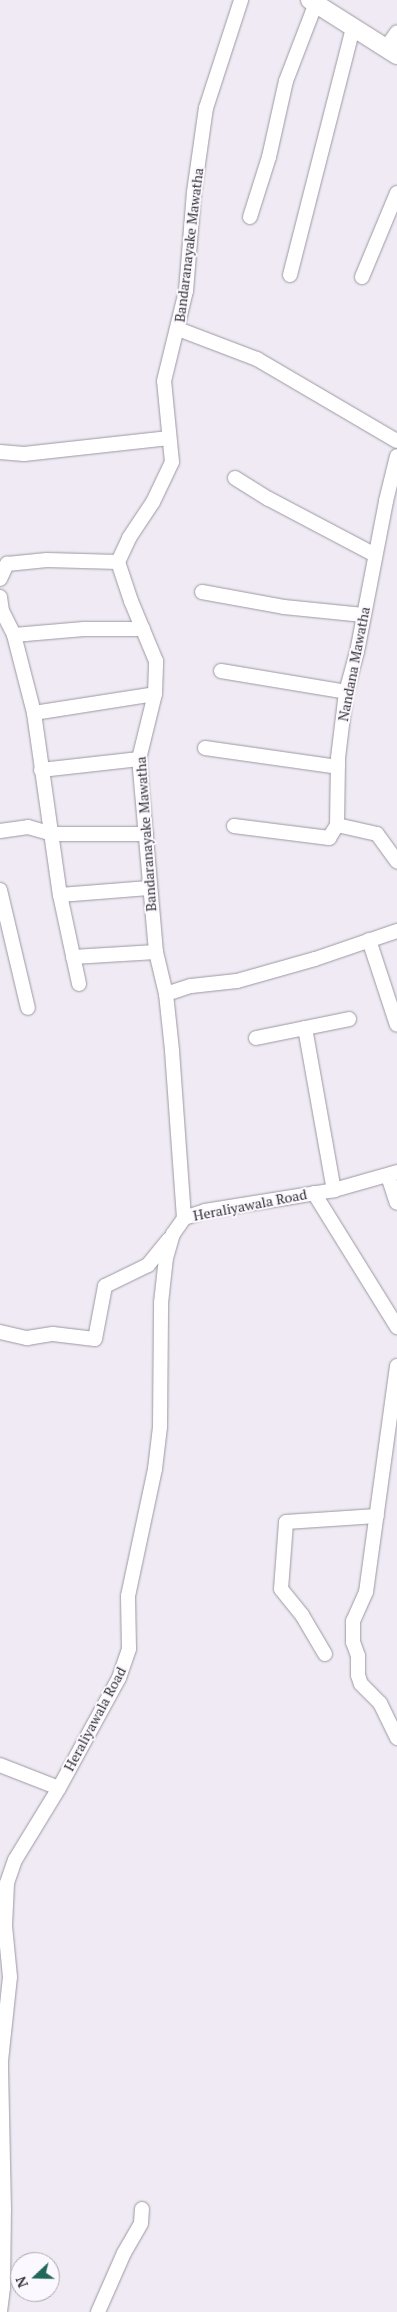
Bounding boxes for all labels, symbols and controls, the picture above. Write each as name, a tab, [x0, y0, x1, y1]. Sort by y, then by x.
street label: Bandaranayake Mawatha	[171, 167, 207, 323]
street label: Nandana Mawatha	[335, 605, 373, 723]
street label: Bandaranayake Mawatha	[132, 756, 160, 912]
street label: Heraliyawala Road	[192, 1186, 308, 1224]
street label: Heraliyawala Road	[60, 1664, 130, 1774]
north arrow	[10, 2252, 60, 2302]
text: N	[11, 2274, 32, 2291]

